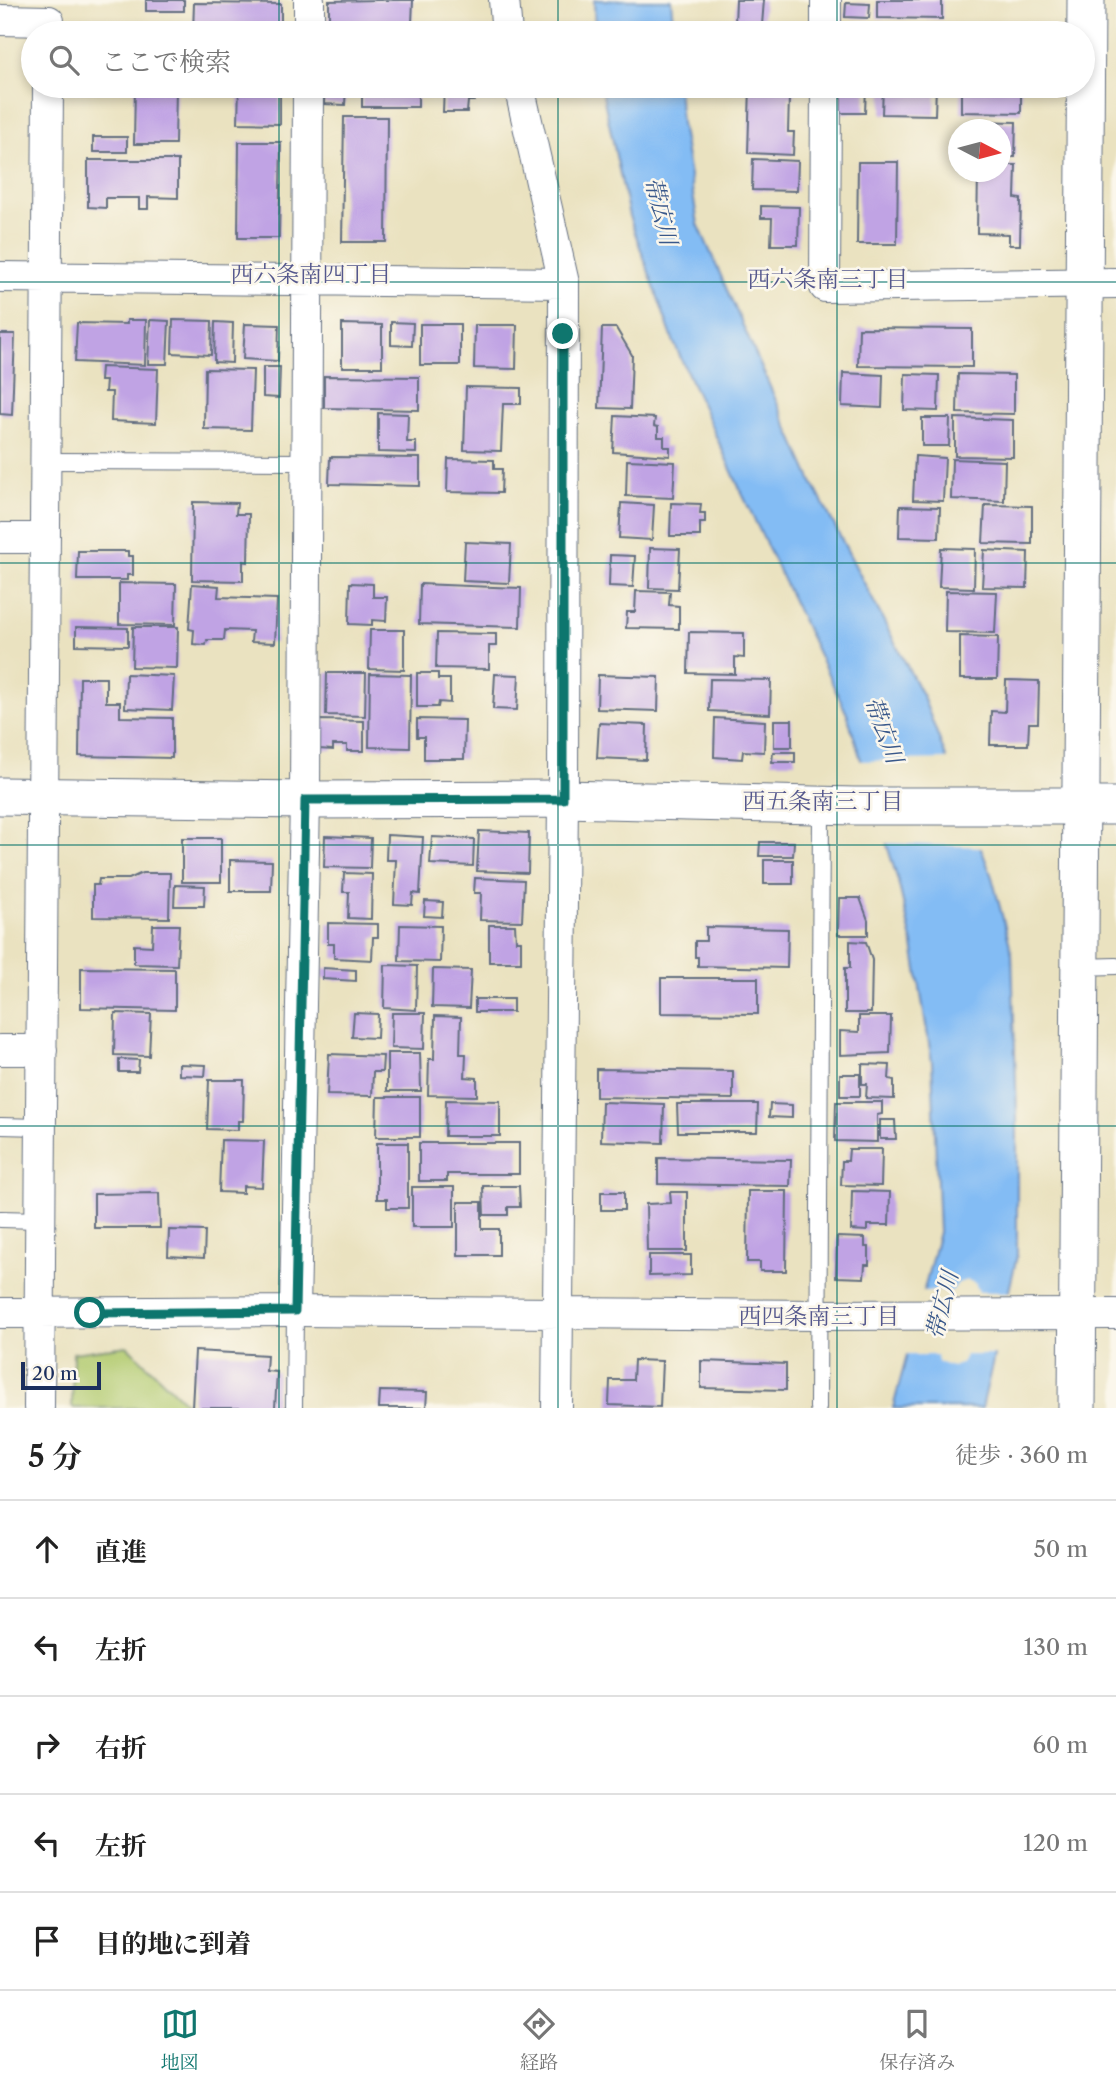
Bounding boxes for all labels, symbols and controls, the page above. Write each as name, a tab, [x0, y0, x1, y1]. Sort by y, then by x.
search box	[21, 21, 1095, 98]
icon: search	[45, 41, 83, 79]
text: ここで検索	[101, 46, 231, 78]
north arrow	[948, 119, 1011, 182]
water label: 帯広川	[639, 174, 684, 251]
district label: 西六条南四丁目	[231, 260, 392, 288]
district label: 西六条南三丁目	[748, 265, 909, 293]
route end	[547, 318, 578, 349]
water label: 帯広川	[859, 693, 910, 770]
district label: 西五条南三丁目	[743, 787, 904, 815]
water label: 帯広川	[920, 1265, 965, 1342]
route start	[74, 1297, 105, 1328]
district label: 西四条南三丁目	[739, 1302, 900, 1330]
scale bar	[21, 1359, 102, 1391]
text: 20 m	[32, 1362, 78, 1385]
text: 5 分	[28, 1438, 82, 1475]
text: 徒歩 · 360 m	[955, 1441, 1088, 1469]
icon: ahead	[28, 1530, 66, 1568]
text: 50 m	[1033, 1535, 1088, 1563]
text: 直進	[95, 1536, 147, 1568]
icon: left	[28, 1628, 66, 1666]
text: 130 m	[1024, 1633, 1088, 1661]
text: 左折	[95, 1634, 147, 1666]
icon: right	[28, 1726, 66, 1764]
text: 60 m	[1032, 1731, 1088, 1759]
text: 右折	[95, 1732, 147, 1764]
icon: left	[28, 1824, 66, 1862]
text: 120 m	[1023, 1829, 1088, 1857]
text: 左折	[95, 1830, 147, 1862]
icon: arrive	[28, 1922, 66, 1960]
text: 目的地に到着	[95, 1928, 251, 1960]
tab: 地図	[161, 2005, 199, 2074]
tab: 経路	[520, 2005, 558, 2074]
tab: 保存済み	[879, 2005, 955, 2074]

